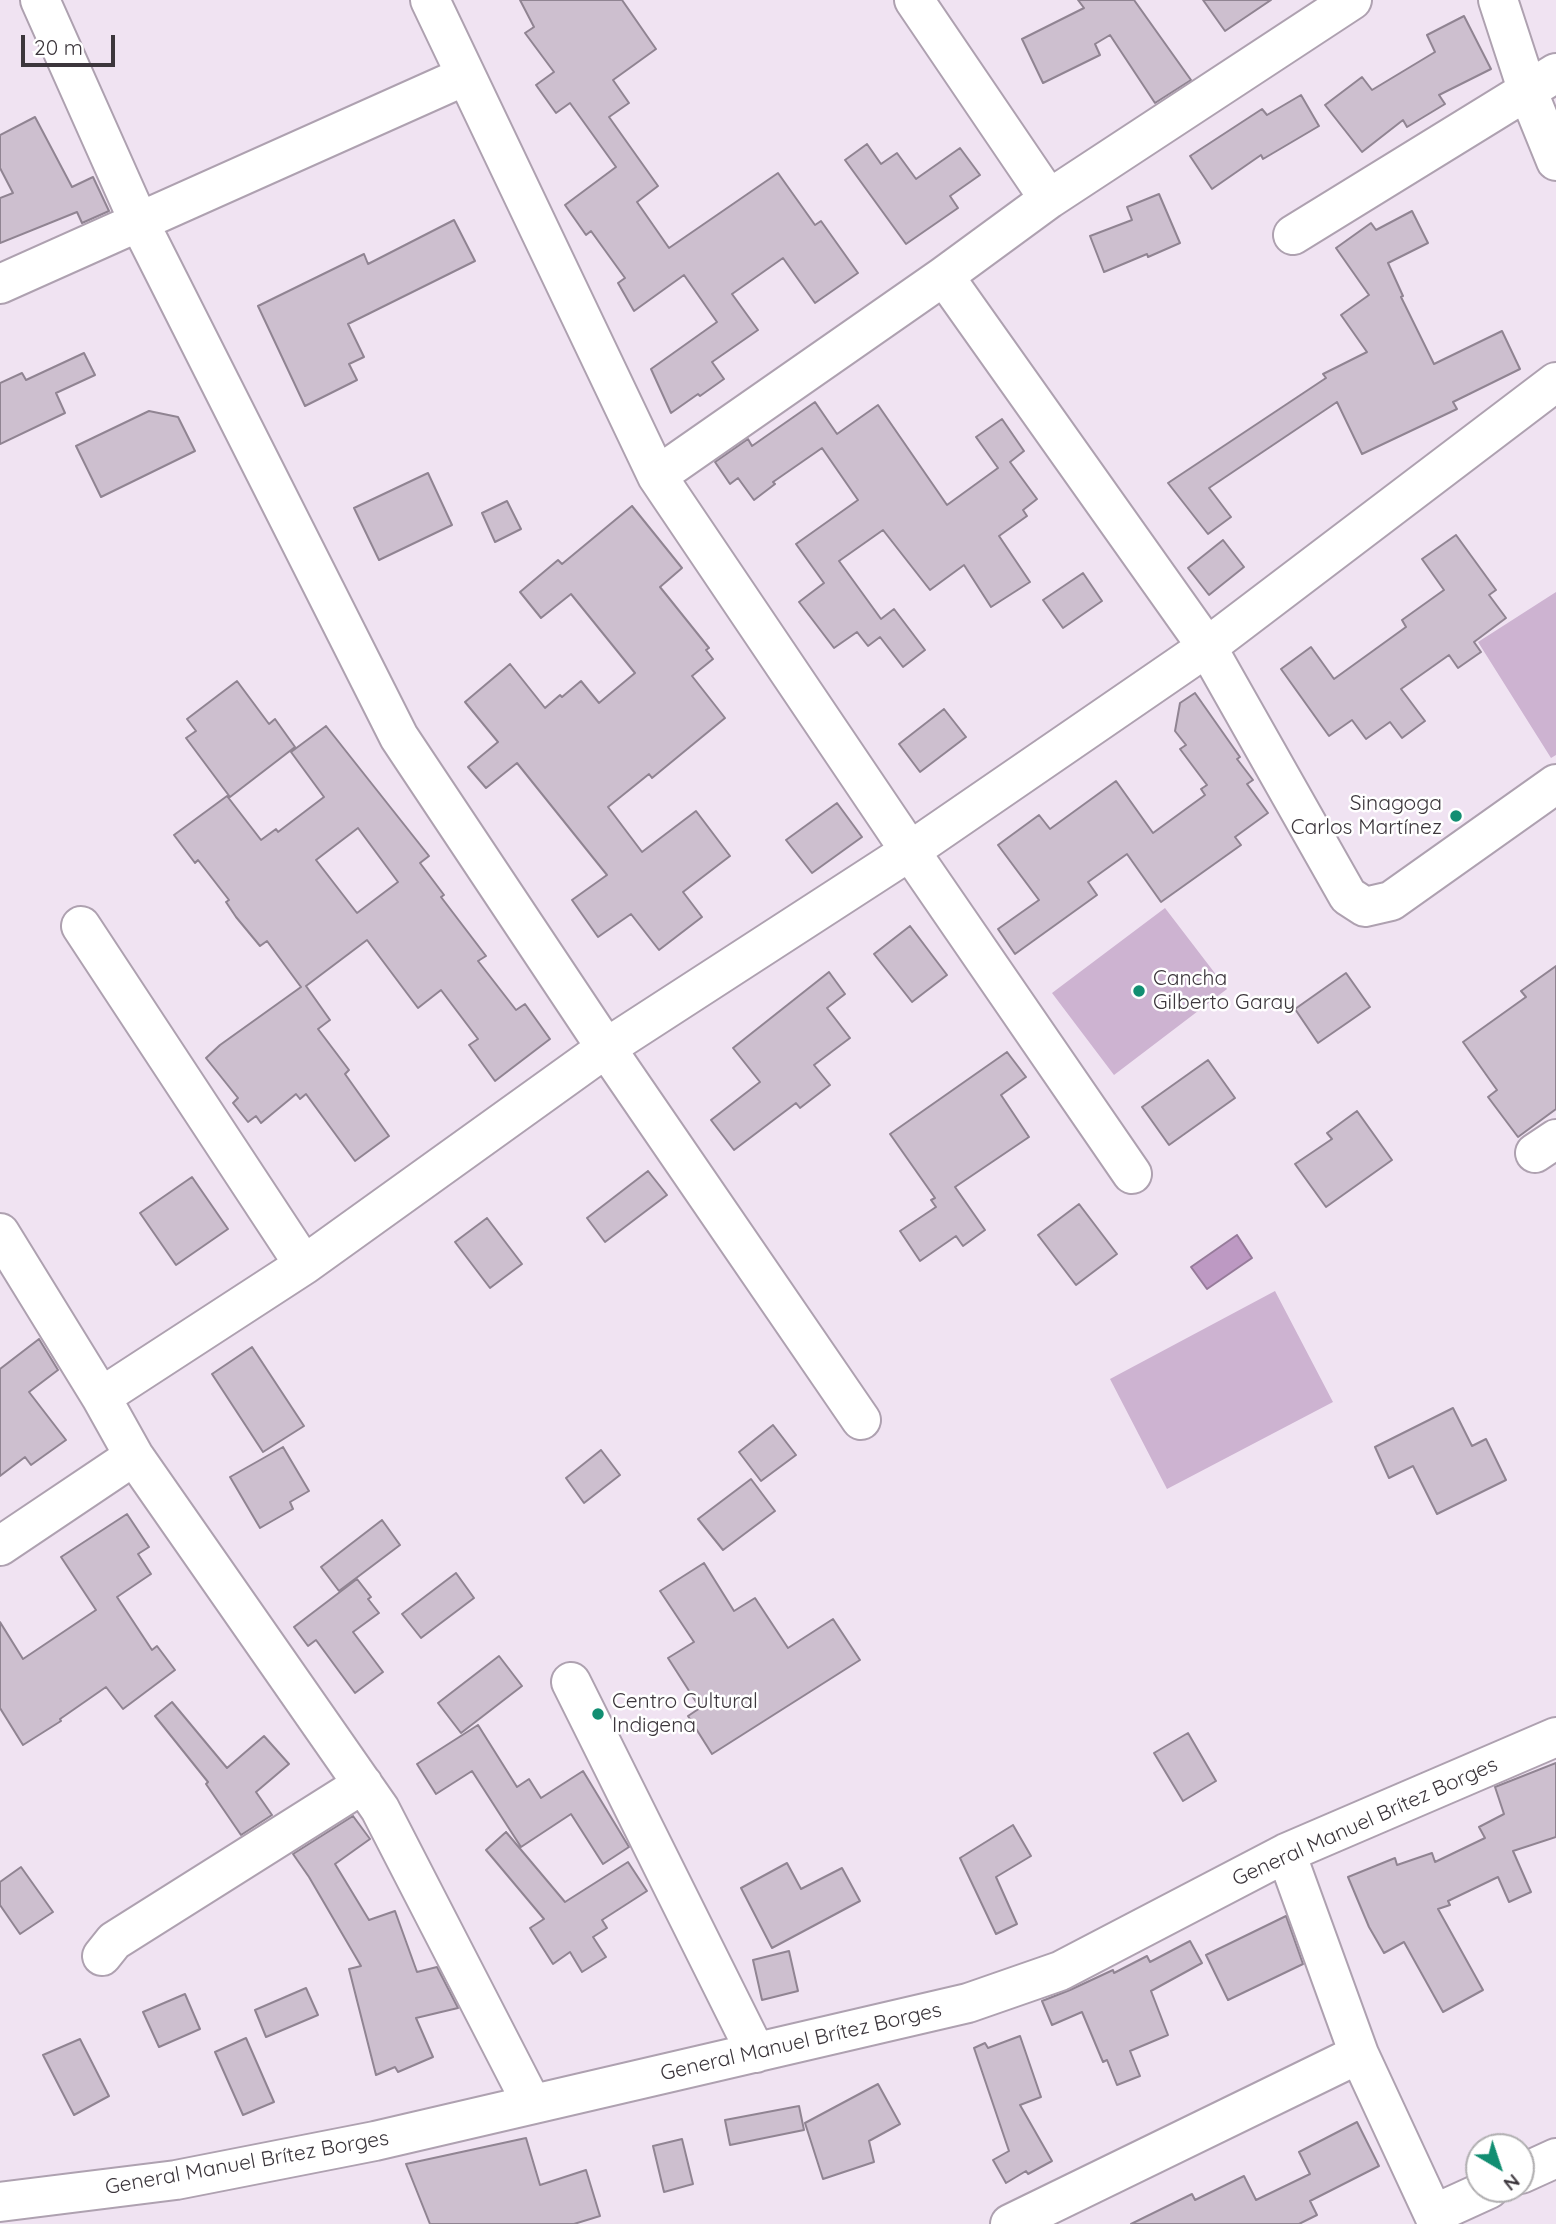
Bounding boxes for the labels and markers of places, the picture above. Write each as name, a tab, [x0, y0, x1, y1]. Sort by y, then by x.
place label: Sinagoga Carlos Martínez	[1291, 791, 1442, 841]
marker: Sinagoga Carlos Martínez	[1448, 808, 1464, 824]
place label: Cancha Gilberto Garay	[1153, 966, 1295, 1016]
marker: Cancha Gilberto Garay	[1131, 983, 1147, 999]
place label: Centro Cultural Indigena	[612, 1689, 758, 1739]
marker: Centro Cultural Indigena	[590, 1706, 606, 1722]

